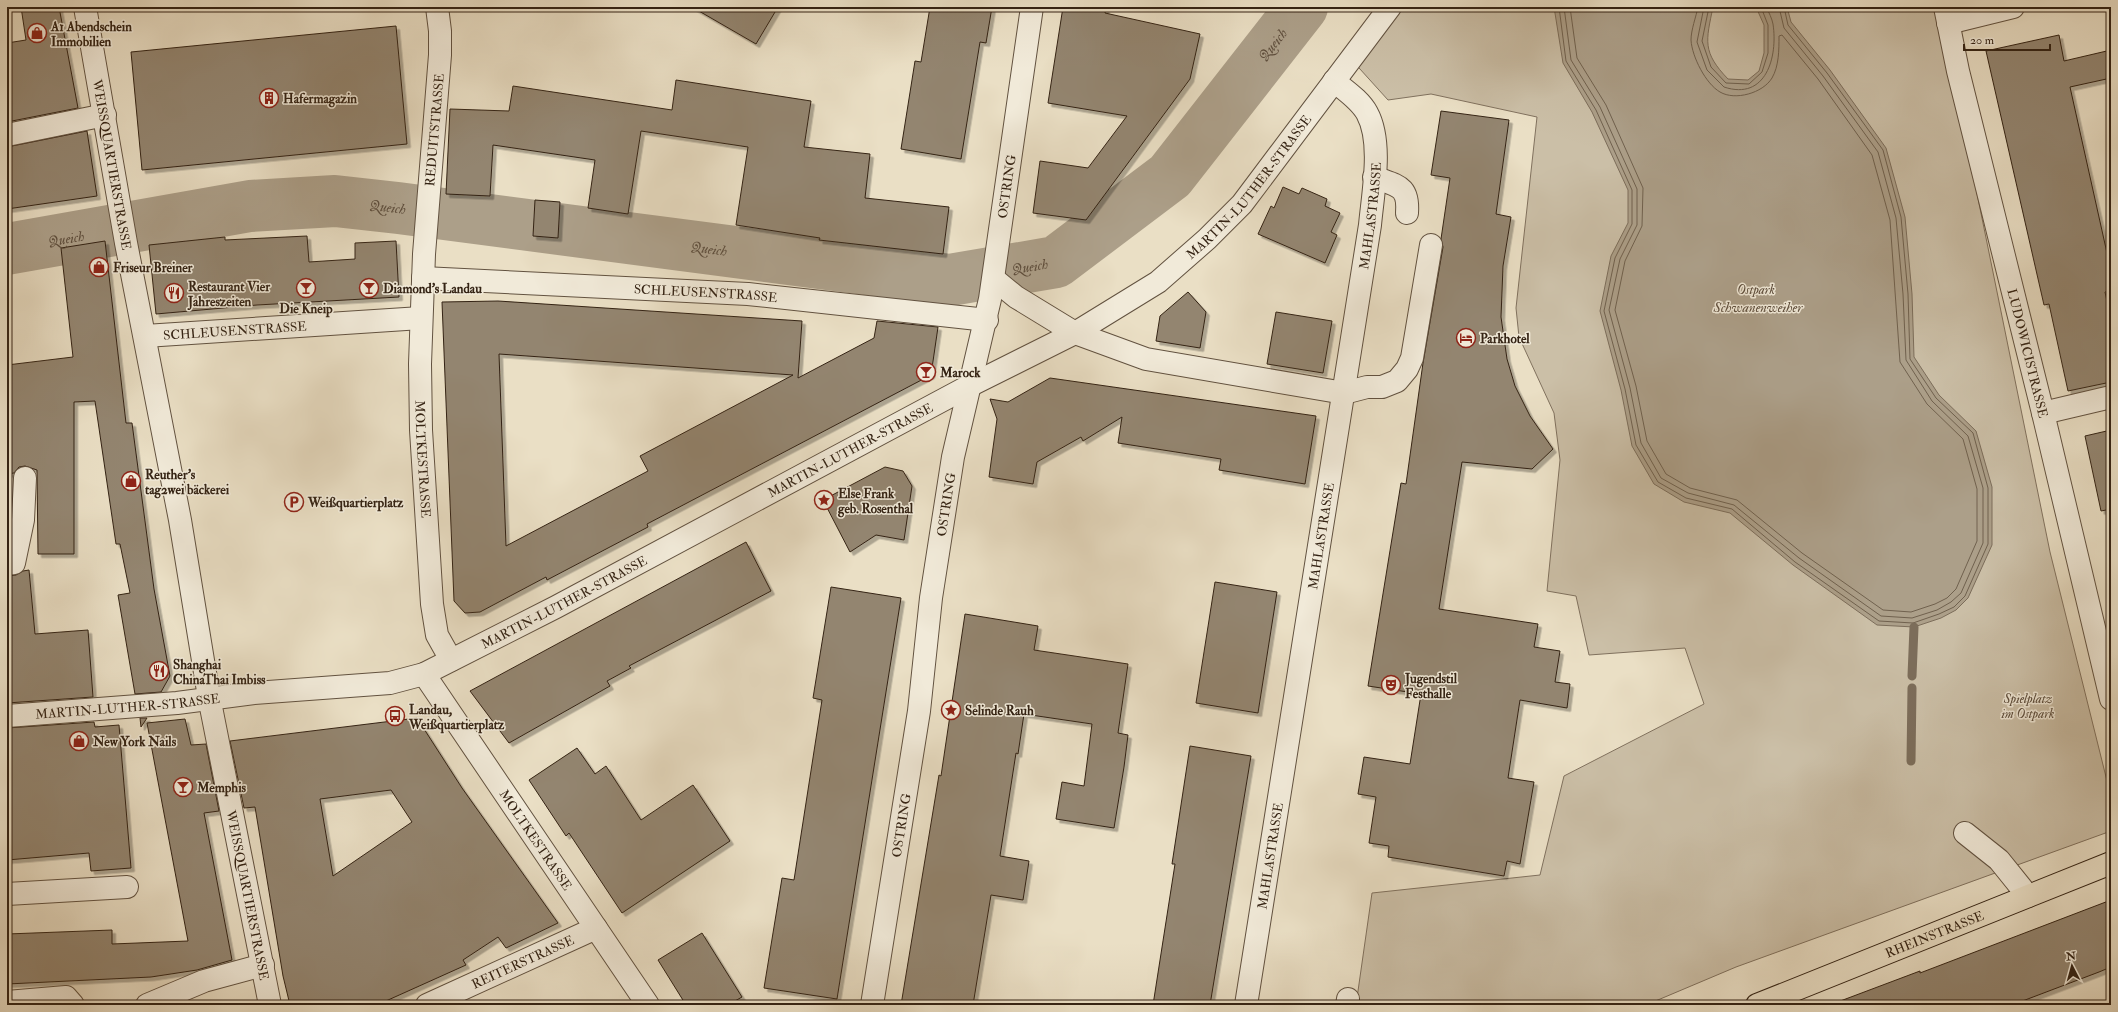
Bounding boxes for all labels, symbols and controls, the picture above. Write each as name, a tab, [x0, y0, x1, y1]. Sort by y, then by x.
place label: A1 Abendschein Immobilien	[50, 19, 132, 50]
shop icon: A1 Abendschein Immobilien	[26, 22, 48, 44]
water label: Queich	[1255, 25, 1291, 65]
scale bar	[1964, 26, 2050, 52]
text: 20 m	[1970, 33, 1995, 48]
street label: REDUITSTRASSE	[422, 73, 448, 187]
street label: WEISSQUARTIERSTRASSE	[89, 77, 134, 252]
building icon: Hafermagazin	[258, 87, 280, 109]
place label: Hafermagazin	[283, 91, 357, 108]
street label: MARTIN-LUTHER-STRASSE	[1183, 112, 1315, 263]
street label: OSTRING	[995, 154, 1020, 220]
street label: MAHLASTRASSE	[1356, 162, 1385, 271]
water label: Queich	[369, 197, 407, 218]
water label: Queich	[47, 227, 86, 252]
water label: Queich	[690, 238, 728, 260]
water label: Queich	[1011, 255, 1049, 279]
shop icon: Friseur Breiner	[88, 256, 110, 278]
place label: Friseur Breiner	[113, 260, 194, 276]
bar icon: Die Kneip	[295, 277, 317, 299]
bar icon: Diamond's Landau	[358, 277, 380, 299]
place label: Restaurant Vier Jahreszeiten	[187, 279, 271, 311]
place label: Diamond's Landau	[383, 281, 482, 297]
street label: SCHLEUSENSTRASSE	[633, 281, 778, 306]
restaurant icon: Restaurant Vier Jahreszeiten	[163, 282, 185, 304]
park label: Ostpark	[1737, 282, 1775, 298]
street label: LUDOWICISTRASSE	[2003, 287, 2051, 420]
water label: Schwanenweiher	[1713, 299, 1803, 316]
place label: Die Kneip	[279, 301, 333, 318]
street label: SCHLEUSENSTRASSE	[163, 318, 307, 344]
hotel icon: Parkhotel	[1455, 327, 1477, 349]
place label: Parkhotel	[1480, 331, 1530, 347]
bar icon: Marock	[915, 361, 937, 383]
place label: Marock	[939, 365, 981, 381]
street label: MOLTKESTRASSE	[412, 400, 434, 518]
street label: MARTIN-LUTHER-STRASSE	[765, 400, 936, 501]
place label: Reuther's tag2wei bäckerei	[145, 467, 230, 499]
shop icon: Reuther's tag2wei bäckerei	[120, 470, 142, 492]
street label: OSTRING	[934, 472, 959, 538]
street label: MAHLASTRASSE	[1305, 482, 1338, 591]
place label: Else Frank geb. Rosenthal	[837, 486, 914, 518]
place icon: Else Frank geb. Rosenthal	[813, 489, 835, 511]
parking icon: Weißquartierplatz	[283, 491, 305, 513]
place label: Weißquartierplatz	[307, 495, 404, 512]
street label: MARTIN-LUTHER-STRASSE	[479, 553, 650, 653]
place label: Shanghai ChinaThai Imbiss	[173, 657, 266, 688]
restaurant icon: Shanghai ChinaThai Imbiss	[148, 660, 170, 682]
place label: Jugendstil Festhalle	[1404, 671, 1458, 702]
theatre icon: Jugendstil Festhalle	[1380, 674, 1402, 696]
street label: MARTIN-LUTHER-STRASSE	[35, 691, 221, 723]
park label: Spielplatz im Ostpark	[2002, 691, 2054, 722]
place icon: Selinde Rauh	[940, 699, 962, 721]
place label: Landau, Weißquartierplatz	[408, 702, 505, 734]
place label: Selinde Rauh	[965, 703, 1034, 719]
bus stop icon: Landau, Weißquartierplatz	[384, 705, 406, 727]
shop icon: New York Nails	[68, 730, 90, 752]
place label: New York Nails	[92, 734, 177, 750]
bar icon: Memphis	[172, 776, 194, 798]
place label: Memphis	[196, 780, 247, 797]
street label: MOLTKESTRASSE	[496, 787, 575, 894]
street label: OSTRING	[889, 792, 915, 859]
street label: MAHLASTRASSE	[1254, 802, 1287, 910]
street label: WEISSQUARTIERSTRASSE	[222, 808, 272, 982]
street label: RHEINSTRASSE	[1883, 908, 1986, 962]
street label: REITERSTRASSE	[469, 932, 577, 993]
north arrow	[2052, 946, 2092, 986]
text: N	[2064, 949, 2078, 964]

